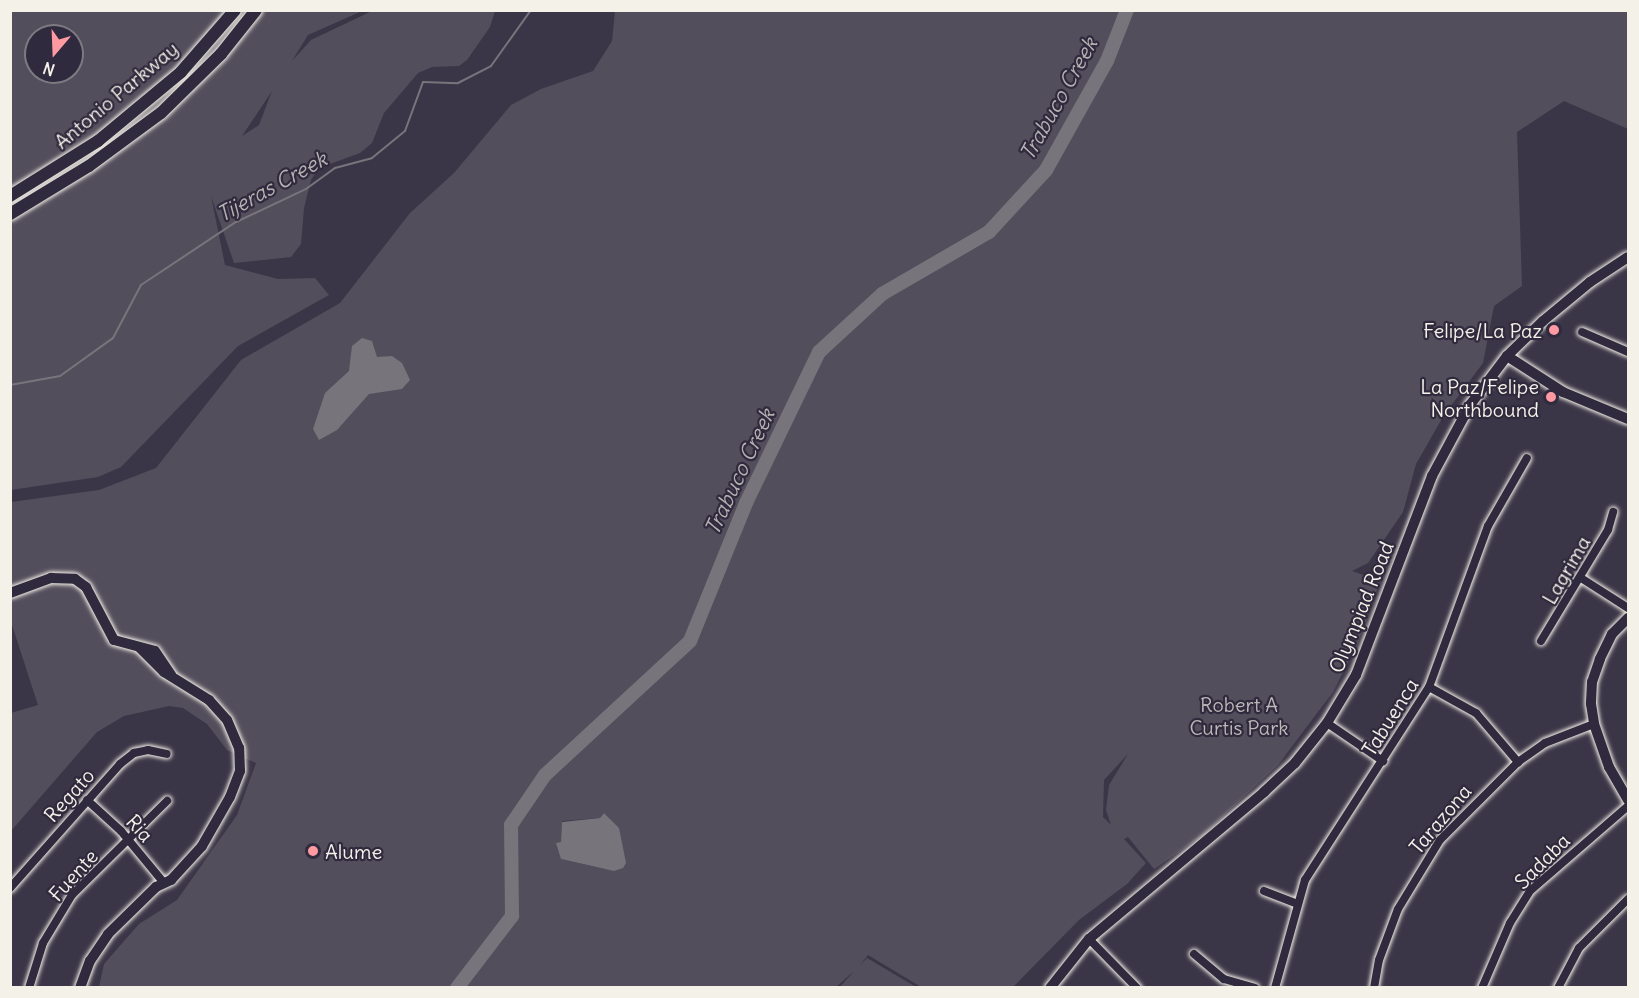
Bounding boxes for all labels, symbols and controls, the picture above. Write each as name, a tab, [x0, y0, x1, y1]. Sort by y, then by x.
north arrow	[24, 24, 84, 84]
water label: Trabuco Creek	[1015, 33, 1103, 165]
street label: Antonio Parkway	[49, 36, 183, 154]
text: N	[40, 58, 57, 80]
water label: Tijeras Creek	[213, 147, 331, 227]
place label: Felipe/La Paz	[1423, 318, 1542, 342]
marker: Felipe/La Paz	[1547, 323, 1561, 337]
place label: La Paz/Felipe Northbound	[1420, 374, 1539, 421]
marker: La Paz/Felipe Northbound	[1544, 390, 1558, 404]
water label: Trabuco Creek	[700, 405, 780, 539]
street label: Lagrima	[1537, 532, 1595, 608]
street label: Olympiad Road	[1324, 538, 1398, 676]
street label: Tabuenca	[1357, 674, 1423, 760]
park label: Robert A Curtis Park	[1189, 692, 1289, 739]
street label: Regato	[39, 763, 99, 827]
street label: Tarazona	[1404, 779, 1476, 859]
street label: Ria	[122, 809, 158, 847]
street label: Sadaba	[1509, 828, 1575, 894]
place label: Alume	[325, 839, 382, 863]
street label: Fuente	[43, 844, 103, 906]
marker: Alume	[306, 844, 320, 858]

